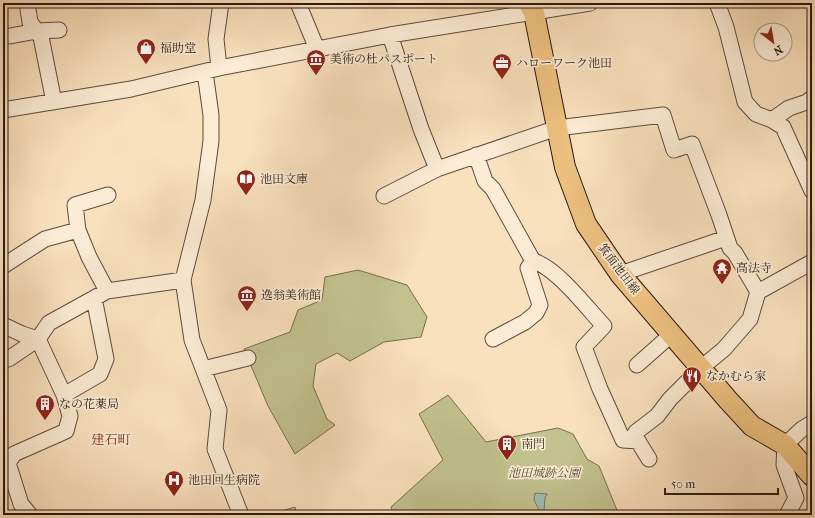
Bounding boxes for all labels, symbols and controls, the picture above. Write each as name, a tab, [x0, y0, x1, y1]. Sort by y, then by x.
north arrow	[753, 22, 793, 62]
shop icon: 福助堂	[135, 37, 157, 65]
place label: 福助堂	[160, 41, 196, 55]
text: N	[770, 42, 785, 58]
museum icon: 美術の杜パスポート	[305, 48, 327, 76]
place label: 美術の杜パスポート	[330, 52, 438, 66]
office icon: ハローワーク池田	[491, 52, 513, 80]
place label: ハローワーク池田	[516, 56, 612, 70]
library icon: 池田文庫	[235, 168, 257, 196]
place label: 池田文庫	[260, 172, 308, 186]
street label: 箕面池田線	[595, 241, 643, 297]
temple icon: 高法寺	[711, 257, 733, 285]
place label: 高法寺	[736, 261, 772, 275]
museum icon: 逸翁美術館	[236, 284, 258, 312]
place label: 逸翁美術館	[261, 288, 321, 302]
restaurant icon: なかむら家	[681, 365, 703, 393]
place label: なかむら家	[706, 369, 766, 383]
building icon: なの花薬局	[34, 393, 56, 421]
place label: なの花薬局	[59, 397, 119, 411]
district label: 建石町	[91, 432, 131, 447]
building icon: 南門	[496, 433, 518, 461]
place label: 南門	[521, 437, 545, 451]
park label: 池田城跡公園	[508, 466, 582, 480]
hospital icon: 池田回生病院	[163, 469, 185, 497]
scale bar	[665, 470, 778, 496]
place label: 池田回生病院	[188, 473, 260, 487]
text: 50 m	[671, 477, 695, 491]

